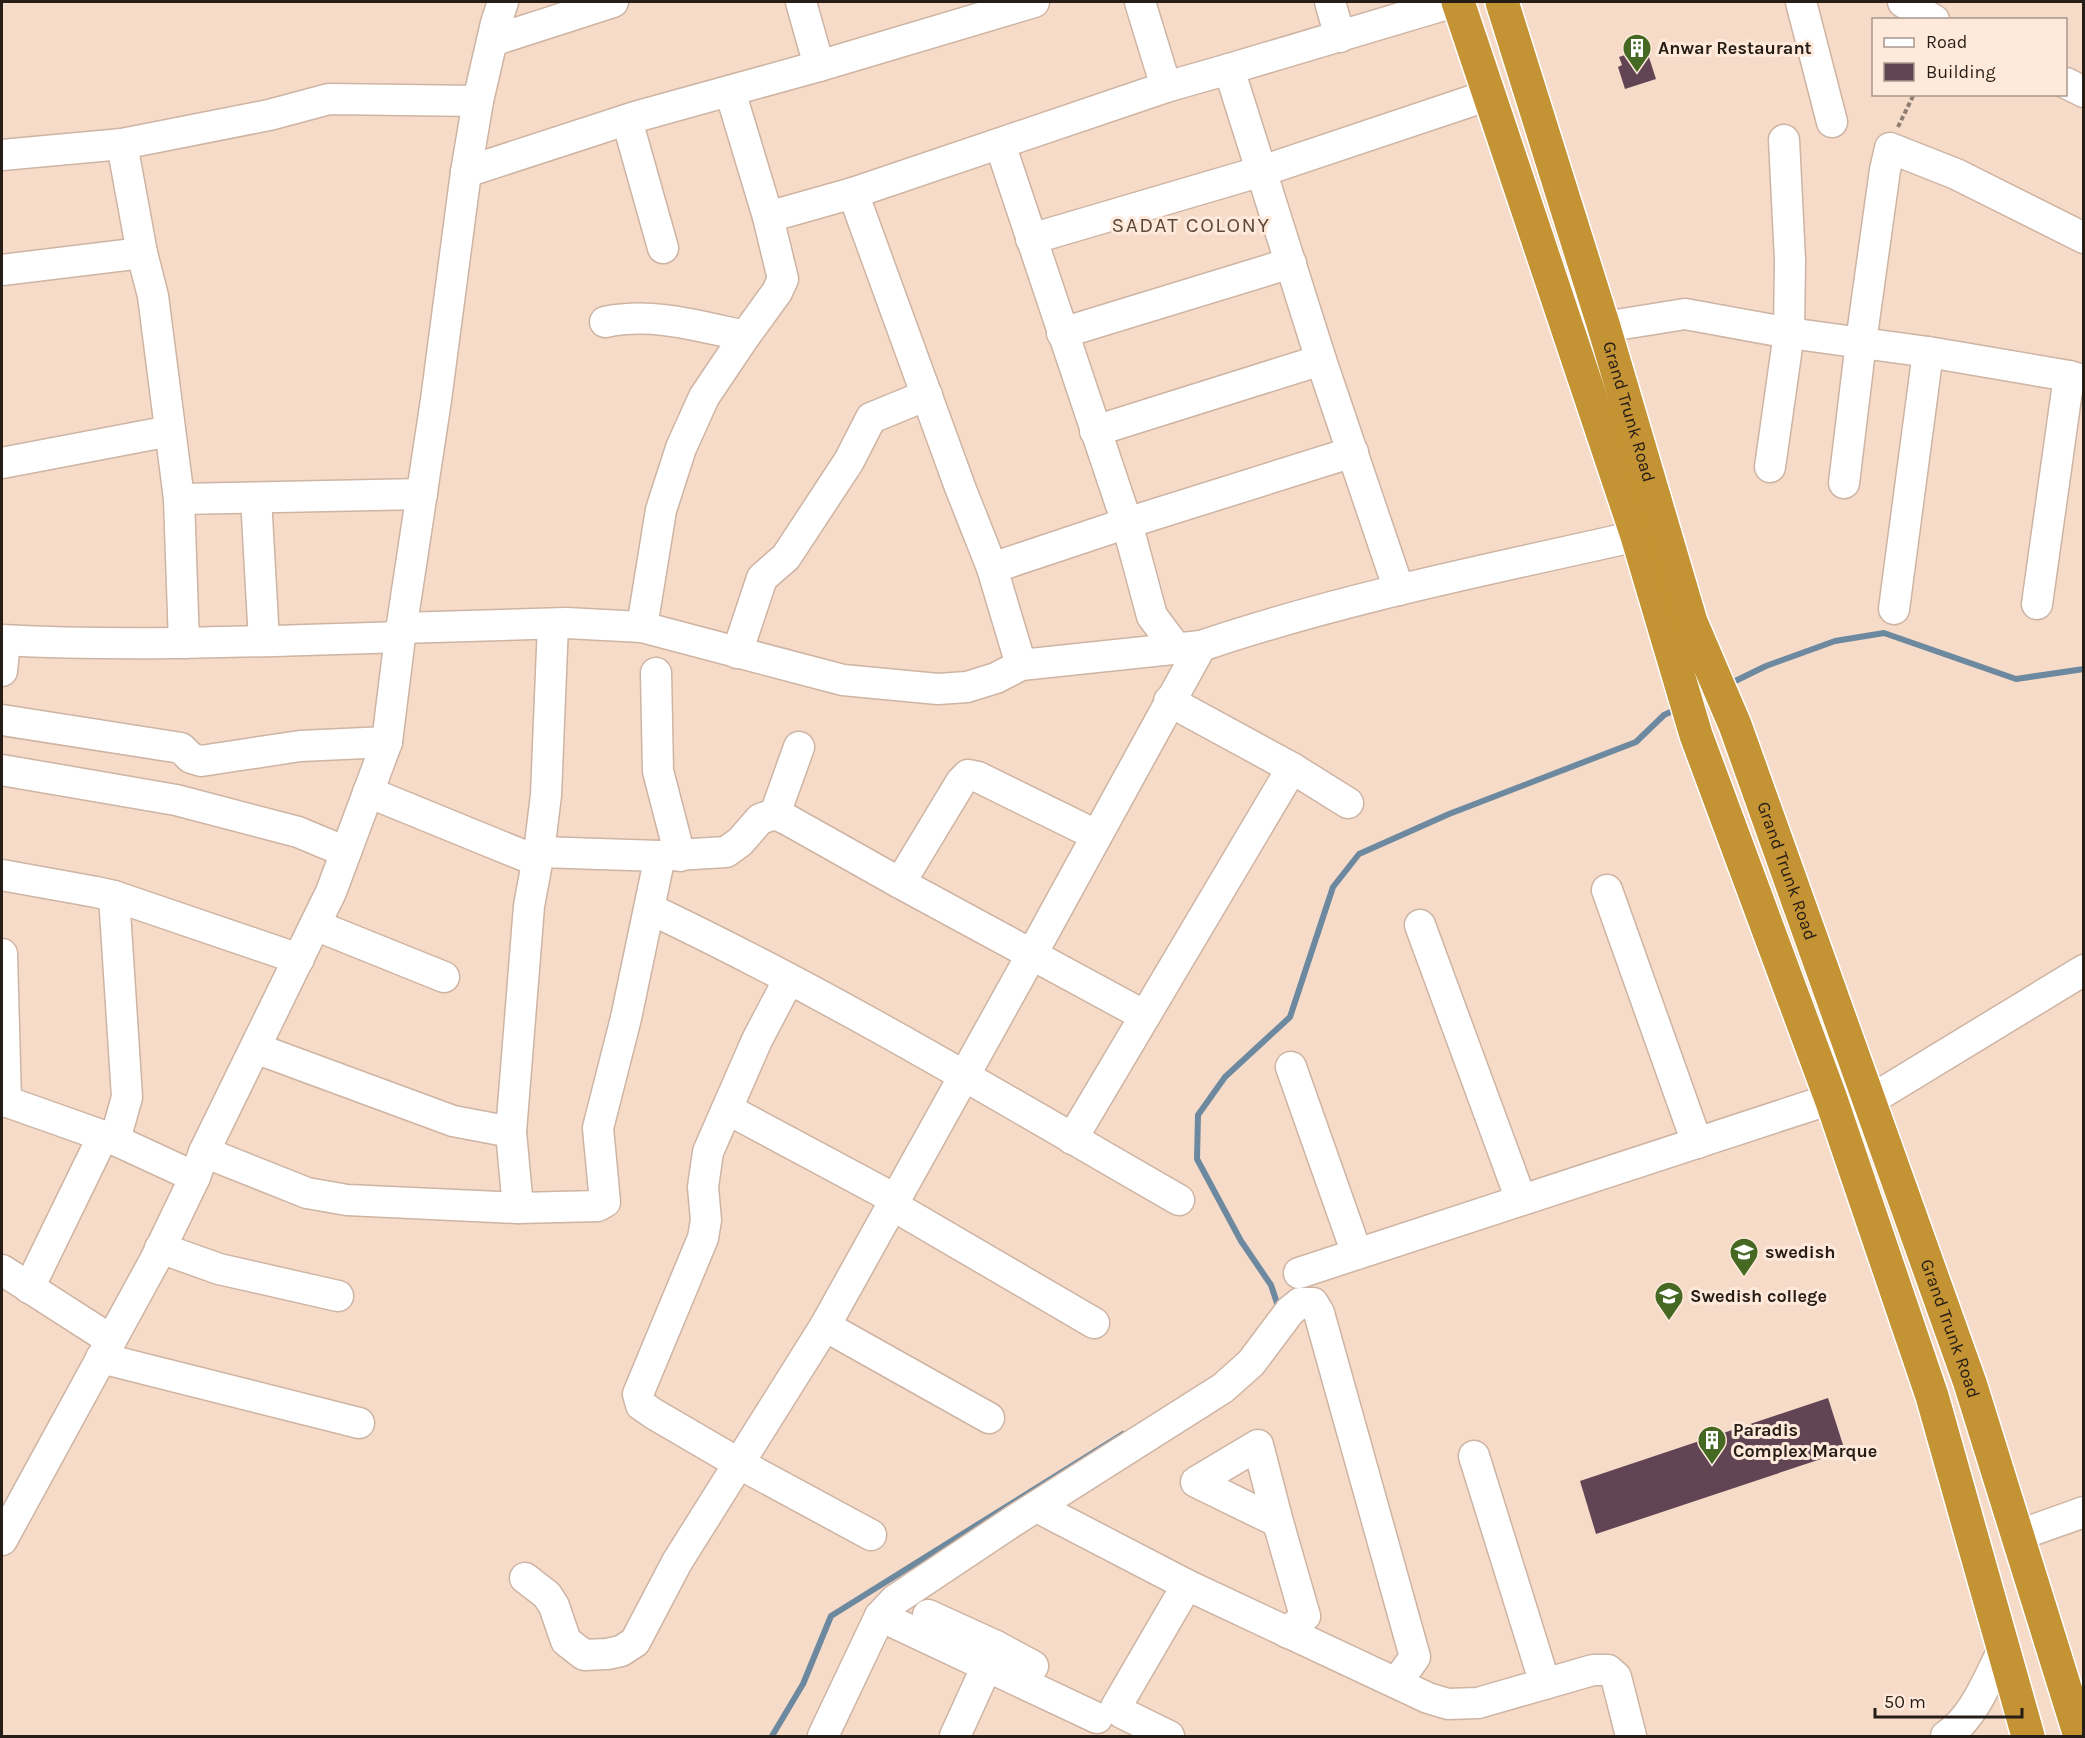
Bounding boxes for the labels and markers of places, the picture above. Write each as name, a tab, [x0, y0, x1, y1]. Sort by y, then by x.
building icon: Anwar Restaurant	[1621, 32, 1653, 74]
place label: Anwar Restaurant	[1658, 37, 1812, 59]
school or university icon: swedish	[1728, 1236, 1760, 1278]
place label: swedish	[1765, 1241, 1835, 1263]
school or university icon: Swedish college	[1653, 1280, 1685, 1322]
place label: Swedish college	[1690, 1285, 1827, 1307]
place label: Paradis Complex Marque	[1733, 1419, 1877, 1462]
building icon: Paradis Complex Marque	[1696, 1424, 1728, 1466]

